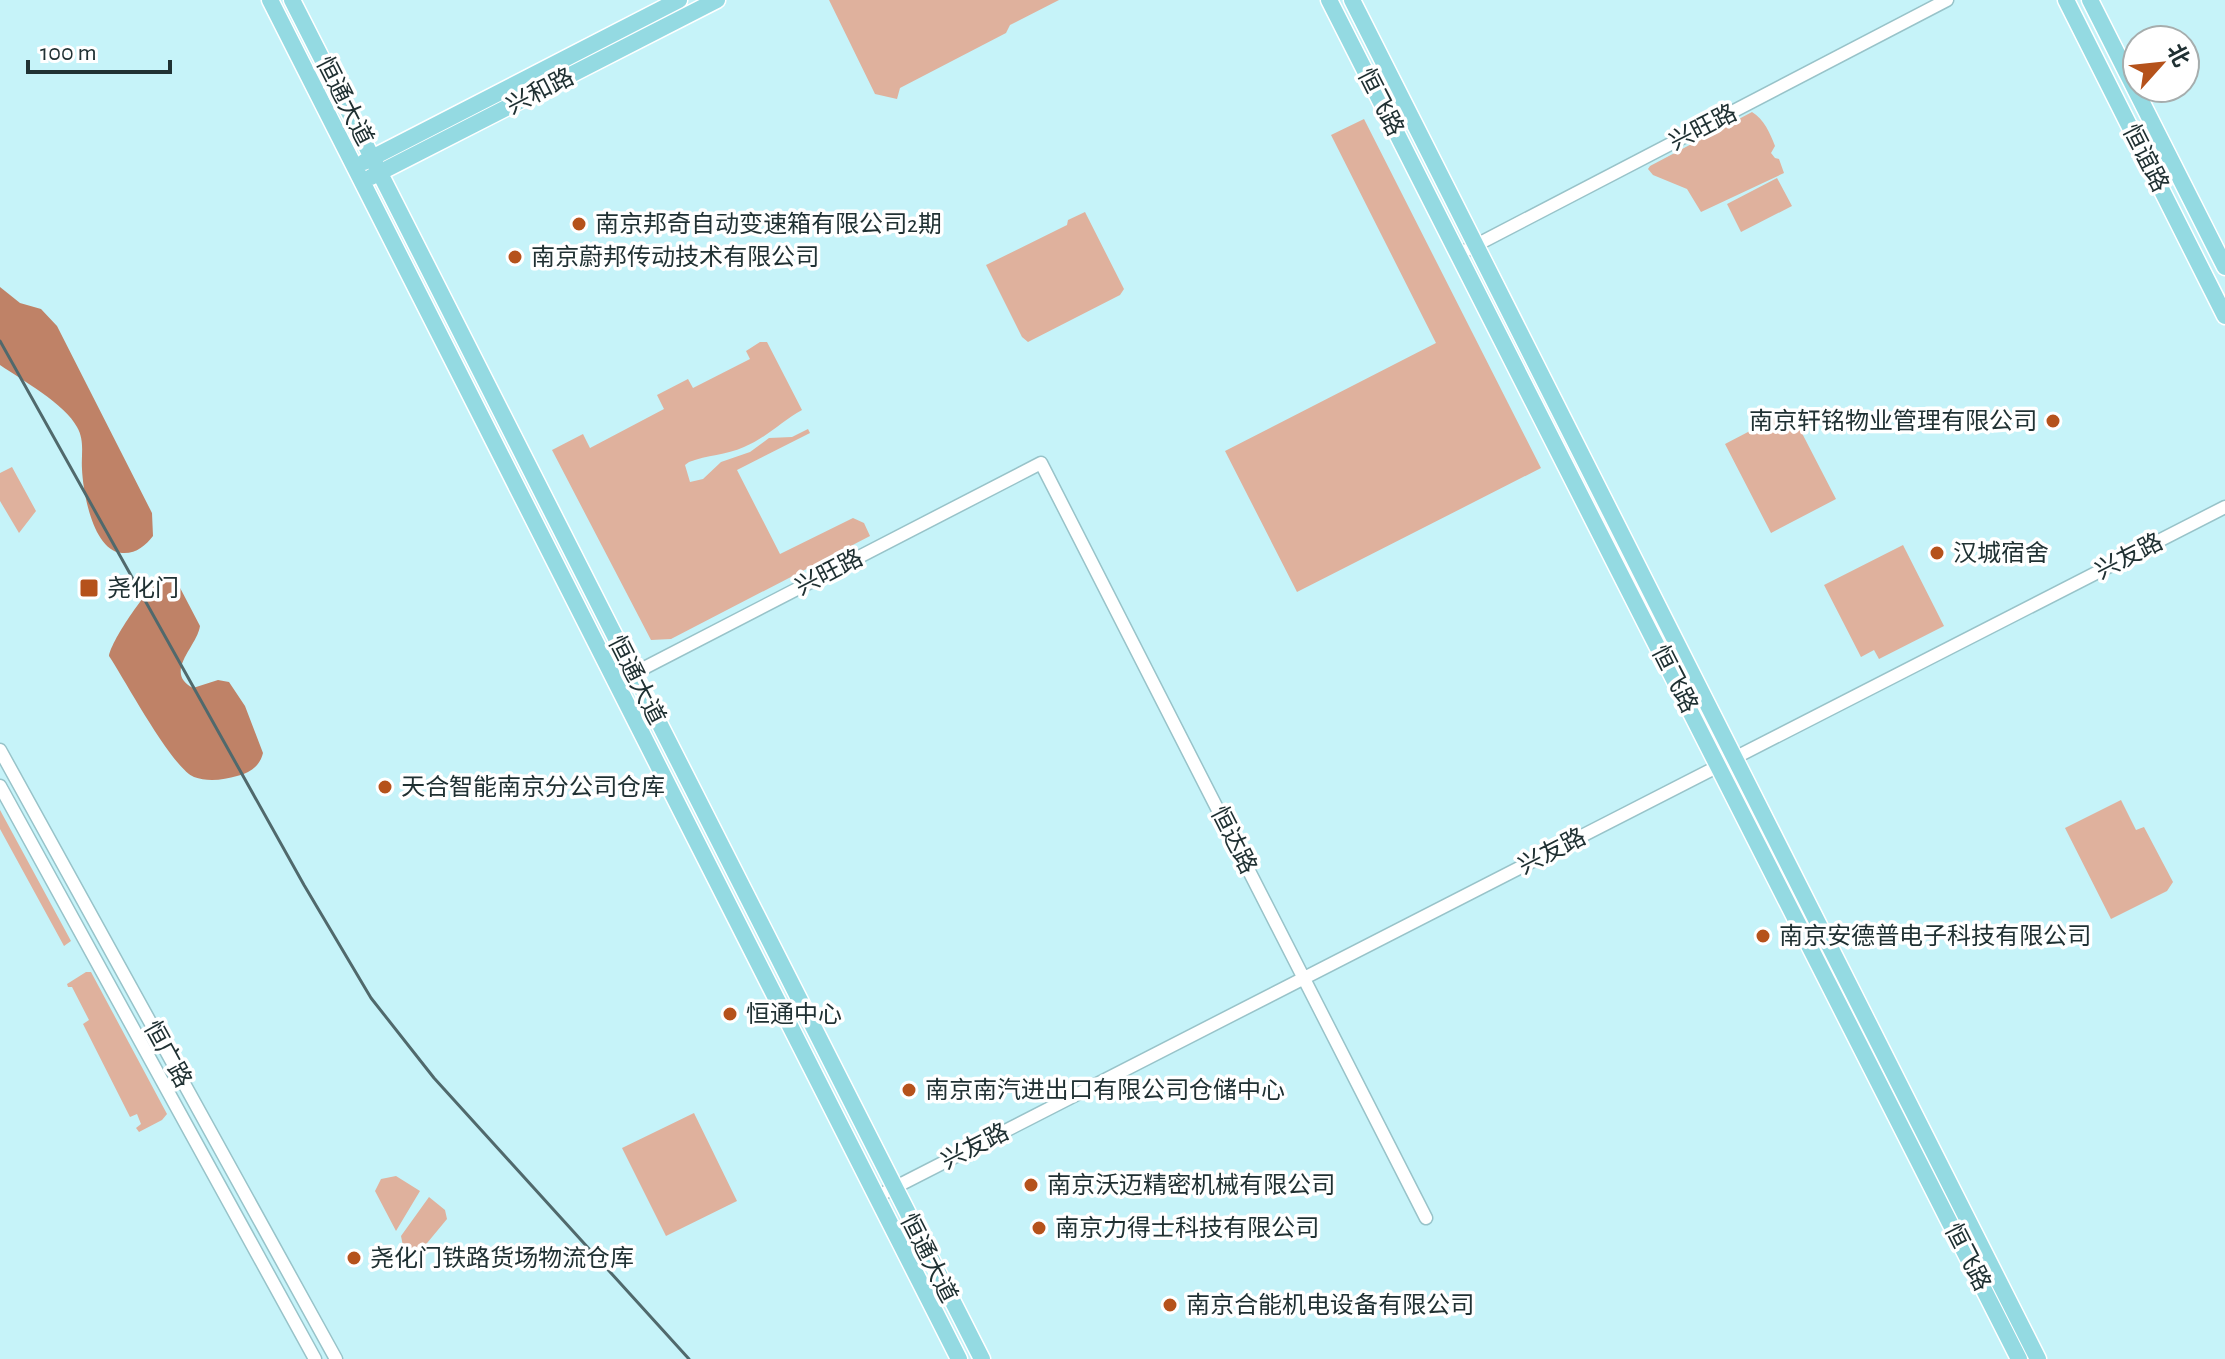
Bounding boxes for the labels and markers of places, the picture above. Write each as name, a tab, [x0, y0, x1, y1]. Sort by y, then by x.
place label: 南京邦奇自动变速箱有限公司2期	[595, 211, 942, 237]
marker: 南京邦奇自动变速箱有限公司2期	[570, 215, 588, 233]
place label: 南京蔚邦传动技术有限公司	[531, 244, 819, 270]
marker: 南京蔚邦传动技术有限公司	[506, 248, 524, 266]
place label: 南京轩铭物业管理有限公司	[1749, 408, 2037, 434]
marker: 南京轩铭物业管理有限公司	[2044, 412, 2062, 430]
place label: 汉城宿舍	[1953, 540, 2049, 566]
marker: 汉城宿舍	[1928, 544, 1946, 562]
place label: 尧化门	[107, 575, 179, 601]
marker: 尧化门	[78, 577, 100, 599]
place label: 天合智能南京分公司仓库	[401, 774, 665, 800]
marker: 天合智能南京分公司仓库	[376, 778, 394, 796]
place label: 南京安德普电子科技有限公司	[1779, 923, 2091, 949]
marker: 南京安德普电子科技有限公司	[1754, 927, 1772, 945]
place label: 恒通中心	[746, 1001, 842, 1027]
marker: 恒通中心	[721, 1005, 739, 1023]
place label: 南京南汽进出口有限公司仓储中心	[925, 1077, 1285, 1103]
marker: 南京南汽进出口有限公司仓储中心	[900, 1081, 918, 1099]
place label: 南京沃迈精密机械有限公司	[1047, 1172, 1335, 1198]
marker: 南京沃迈精密机械有限公司	[1022, 1176, 1040, 1194]
place label: 南京力得士科技有限公司	[1055, 1215, 1319, 1241]
marker: 南京力得士科技有限公司	[1030, 1219, 1048, 1237]
place label: 尧化门铁路货场物流仓库	[370, 1245, 634, 1271]
marker: 尧化门铁路货场物流仓库	[345, 1249, 363, 1267]
place label: 南京合能机电设备有限公司	[1186, 1292, 1474, 1318]
marker: 南京合能机电设备有限公司	[1161, 1296, 1179, 1314]

